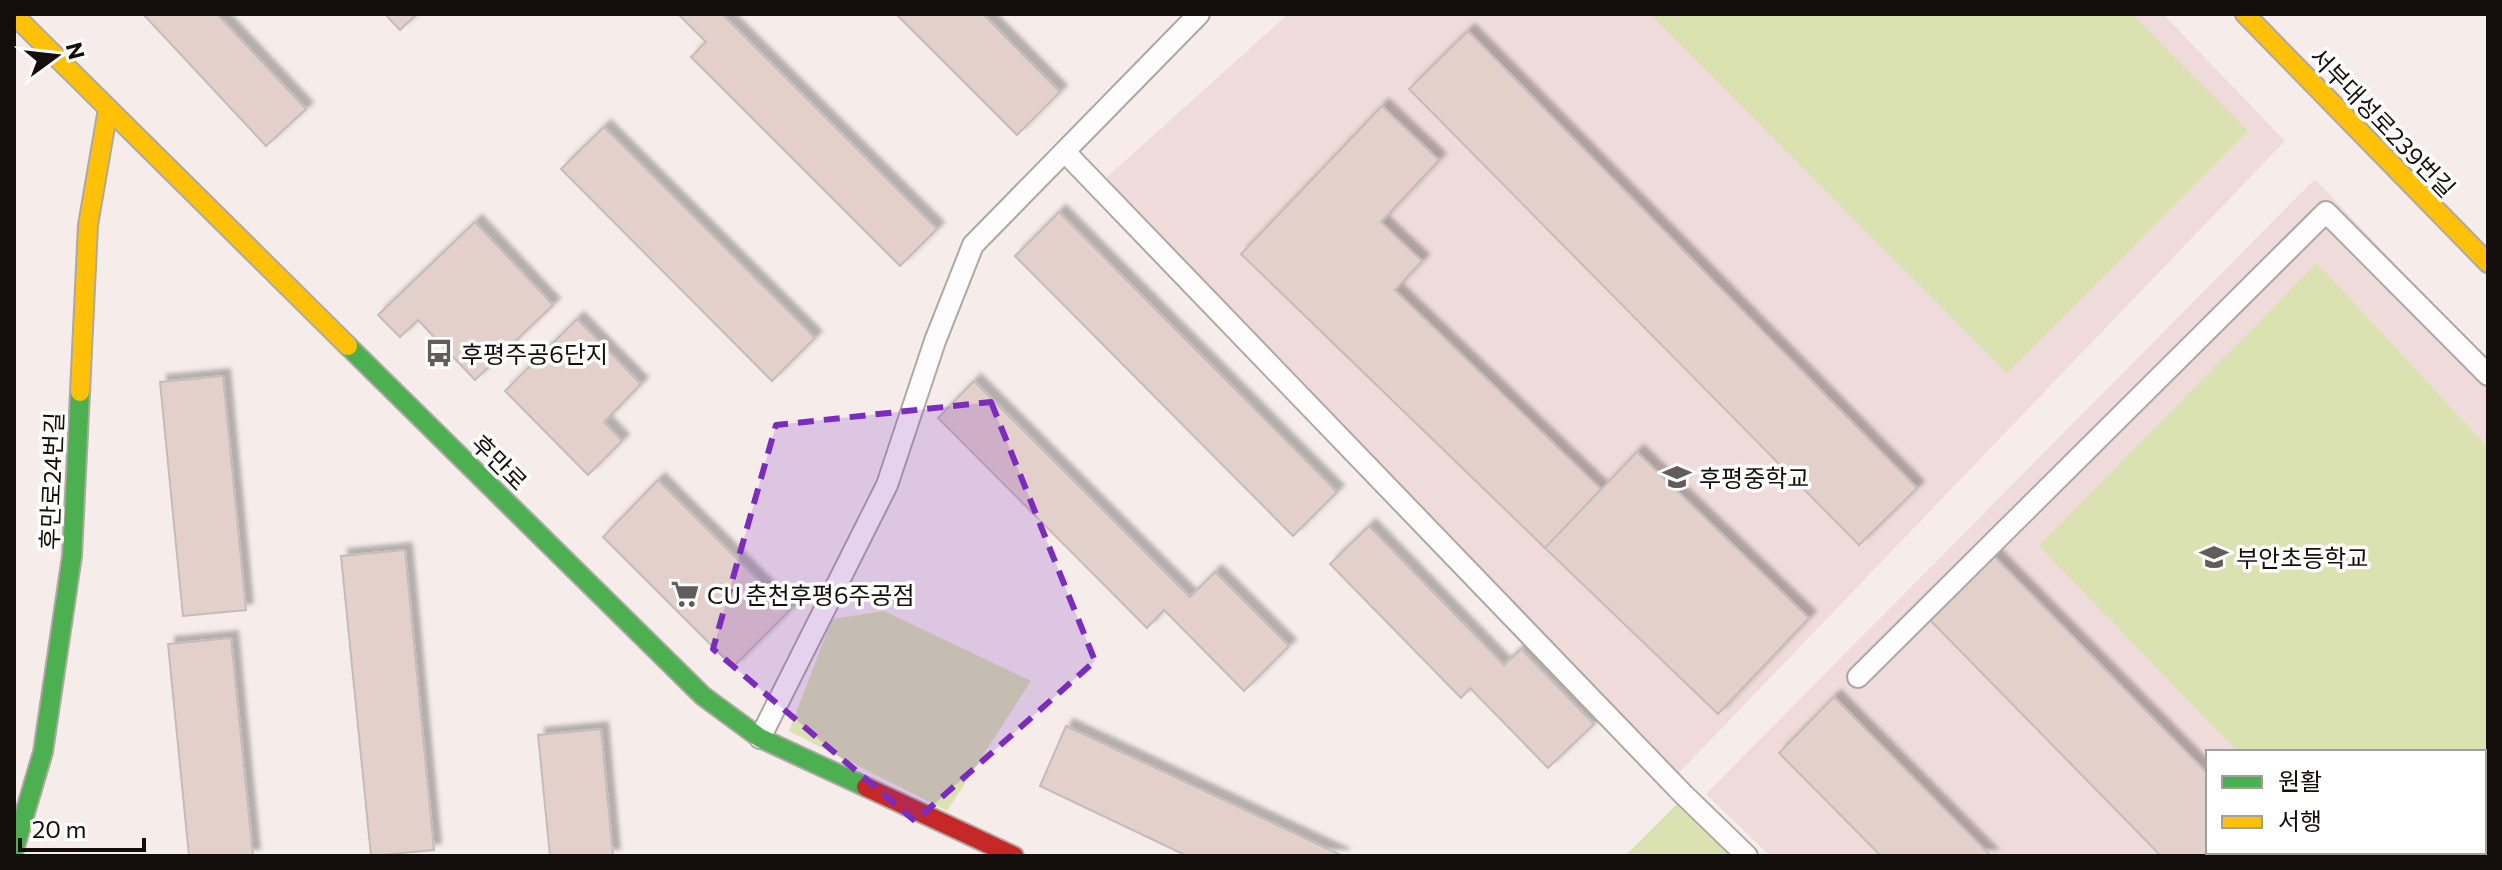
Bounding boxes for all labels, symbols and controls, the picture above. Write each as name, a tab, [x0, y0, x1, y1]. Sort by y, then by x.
north arrow	[16, 16, 96, 96]
text: N	[61, 39, 91, 62]
street label: 서부대성로239번길	[2304, 41, 2462, 203]
bus stop icon: 후평주공6단지	[424, 338, 454, 368]
place label: 후평주공6단지	[461, 339, 608, 368]
street label: 후만로24번길	[34, 412, 68, 550]
street label: 후만로	[466, 428, 534, 496]
school or university icon: 후평중학교	[1662, 462, 1692, 492]
place label: 후평중학교	[1699, 463, 1809, 492]
school or university icon: 부안초등학교	[2199, 542, 2229, 572]
place label: 부안초등학교	[2236, 543, 2368, 572]
supermarket icon: CU 춘천후평6주공점	[670, 579, 700, 609]
place label: CU 춘천후평6주공점	[707, 580, 915, 609]
legend	[2206, 750, 2486, 854]
text: 원활	[2278, 766, 2322, 795]
scale bar	[20, 802, 144, 852]
text: 서행	[2278, 806, 2322, 835]
text: 20 m	[32, 814, 86, 843]

